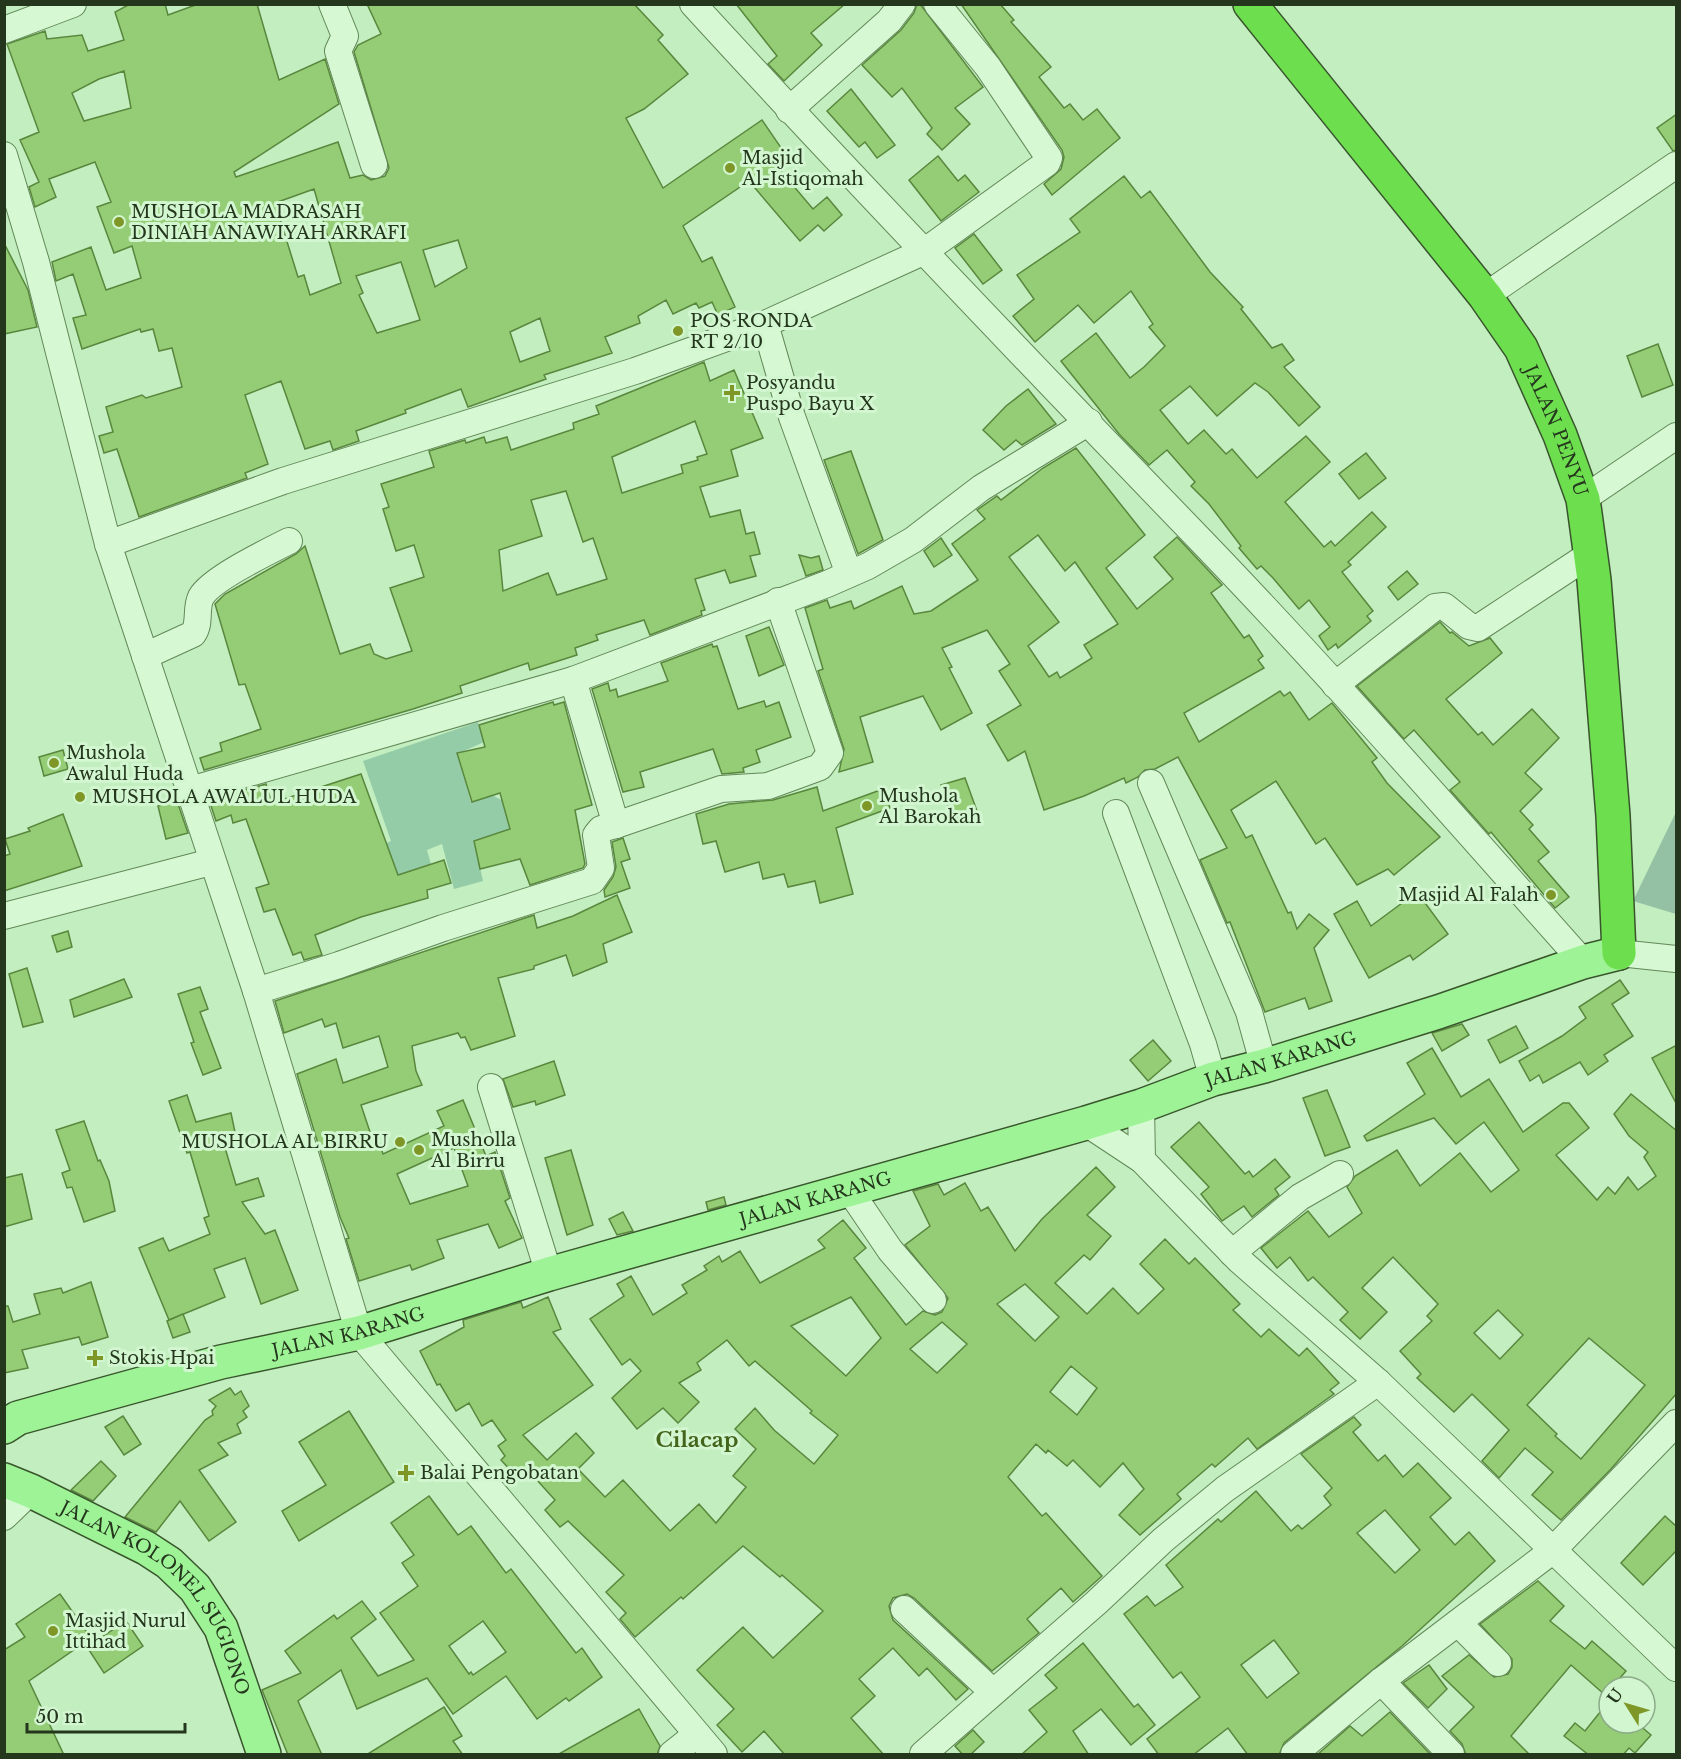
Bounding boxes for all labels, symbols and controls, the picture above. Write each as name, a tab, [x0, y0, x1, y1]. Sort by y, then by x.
place label: Masjid Al-Istiqomah	[741, 147, 864, 190]
marker: Masjid Al-Istiqomah	[723, 161, 737, 175]
place label: MUSHOLA MADRASAH DINIAH ANAWIYAH ARRAFI	[131, 201, 407, 244]
marker: MUSHOLA MADRASAH DINIAH ANAWIYAH ARRAFI	[112, 215, 126, 229]
place label: POS RONDA RT 2/10	[690, 310, 813, 353]
marker: POS RONDA RT 2/10	[671, 324, 685, 338]
street label: JALAN PENYU	[1518, 360, 1592, 499]
place label: Posyandu Puspo Bayu X	[746, 372, 875, 415]
marker: Posyandu Puspo Bayu X	[723, 384, 741, 402]
place label: Mushola Awalul Huda	[65, 742, 184, 785]
marker: Mushola Awalul Huda	[47, 756, 61, 770]
place label: Mushola Al Barokah	[878, 785, 981, 828]
place label: MUSHOLA AWALUL HUDA	[92, 786, 357, 808]
marker: MUSHOLA AWALUL HUDA	[73, 790, 87, 804]
marker: Mushola Al Barokah	[860, 799, 874, 813]
place label: Masjid Al Falah	[1399, 884, 1539, 906]
marker: Masjid Al Falah	[1544, 888, 1558, 902]
street label: JALAN KARANG	[1200, 1027, 1360, 1093]
place label: Musholla Al Birru	[430, 1129, 516, 1172]
place label: MUSHOLA AL BIRRU	[181, 1131, 388, 1153]
marker: MUSHOLA AL BIRRU	[393, 1135, 407, 1149]
marker: Musholla Al Birru	[412, 1143, 426, 1157]
street label: JALAN KARANG	[735, 1167, 894, 1231]
street label: JALAN KARANG	[268, 1302, 428, 1362]
place label: Stokis Hpai	[109, 1347, 214, 1369]
marker: Stokis Hpai	[86, 1349, 104, 1367]
district label: Cilacap	[656, 1427, 738, 1453]
place label: Balai Pengobatan	[420, 1462, 579, 1484]
marker: Balai Pengobatan	[397, 1464, 415, 1482]
street label: JALAN KOLONEL SUGIONO	[55, 1495, 254, 1698]
place label: Masjid Nurul Ittihad	[65, 1610, 186, 1653]
marker: Masjid Nurul Ittihad	[46, 1624, 60, 1638]
north arrow	[1597, 1675, 1657, 1735]
text: U	[1603, 1684, 1627, 1708]
scale bar	[27, 1696, 184, 1734]
text: 50 m	[36, 1706, 84, 1728]

